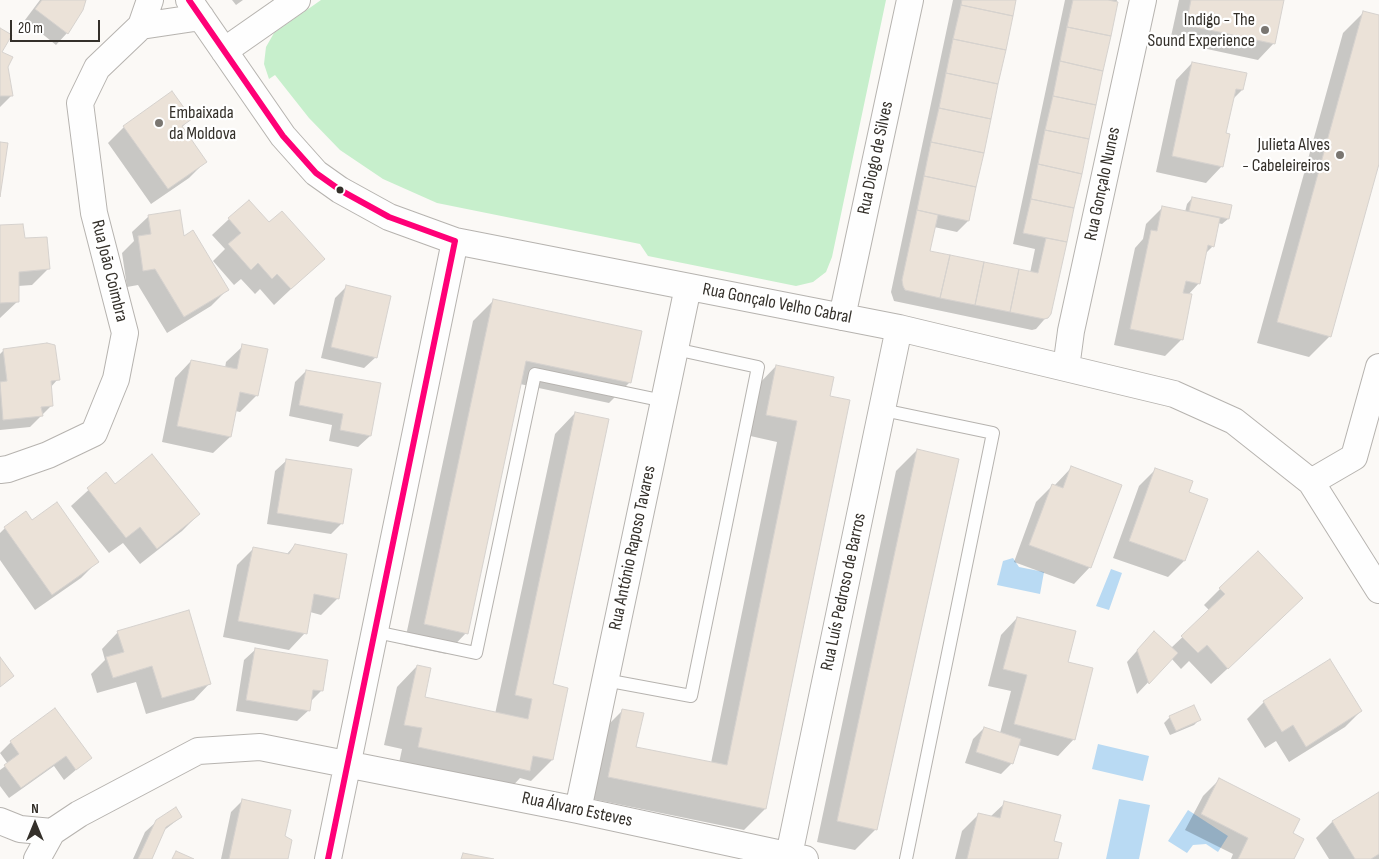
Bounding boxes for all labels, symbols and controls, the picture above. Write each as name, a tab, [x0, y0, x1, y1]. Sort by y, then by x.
place label: Indigo - The Sound Experience	[1148, 9, 1255, 52]
scale bar	[12, 10, 102, 42]
text: 20 m	[18, 19, 43, 38]
marker: Indigo - The Sound Experience	[1259, 24, 1271, 36]
street label: Rua Diogo de Silves	[853, 99, 899, 217]
place label: Embaixada da Moldova	[169, 102, 236, 144]
marker: Embaixada da Moldova	[153, 117, 165, 129]
street label: Rua Gonçalo Nunes	[1080, 125, 1126, 243]
place label: Julieta Alves - Cabeleireiros	[1242, 134, 1330, 176]
marker: Julieta Alves - Cabeleireiros	[1334, 149, 1346, 161]
unlabelled marker	[335, 185, 345, 195]
street label: Rua João Coimbra	[86, 218, 132, 324]
street label: Rua Gonçalo Velho Cabral	[701, 279, 853, 329]
street label: Rua António Raposo Tavares	[605, 464, 661, 632]
street label: Rua Luís Pedroso de Barros	[817, 511, 871, 673]
street label: Rua Álvaro Esteves	[520, 788, 634, 832]
north arrow	[10, 799, 60, 849]
text: N	[31, 800, 39, 817]

